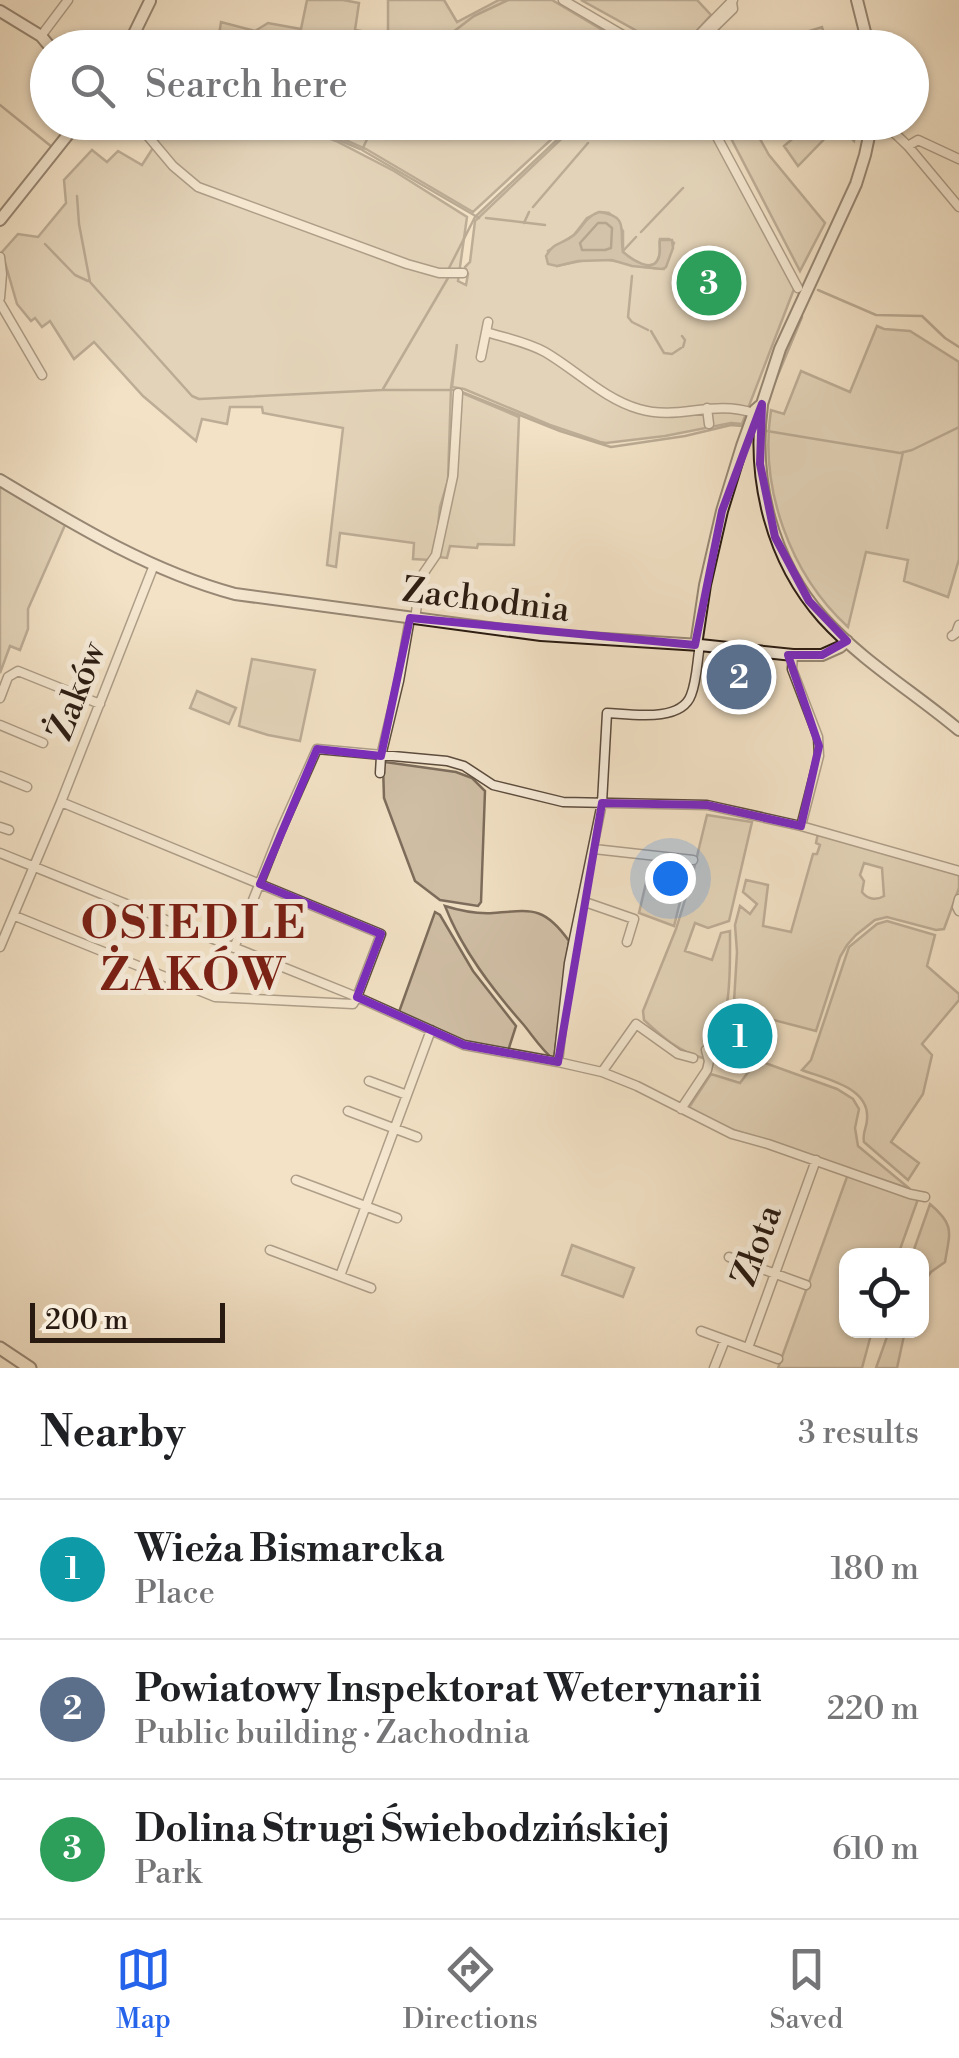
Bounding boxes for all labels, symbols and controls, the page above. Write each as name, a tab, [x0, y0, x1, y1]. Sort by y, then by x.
search box	[30, 30, 929, 140]
icon: search	[65, 58, 120, 113]
text: Search here	[145, 62, 348, 109]
pin: 3	[676, 246, 742, 320]
street label: Zachodnia	[400, 569, 572, 632]
street label: Żaków	[38, 635, 116, 747]
pin: 2	[706, 640, 772, 714]
your location	[645, 853, 696, 904]
district label: OSIEDLE ŻAKÓW	[81, 896, 307, 1005]
pin: 1	[708, 998, 772, 1074]
street label: Złota	[723, 1199, 792, 1292]
map controls	[839, 1248, 929, 1338]
button: locate	[839, 1248, 929, 1338]
scale bar	[30, 1298, 225, 1342]
text: 200 m	[45, 1303, 128, 1338]
text: Nearby	[40, 1407, 185, 1460]
text: 3 results	[798, 1413, 919, 1453]
text: Wieża Bismarcka	[135, 1526, 444, 1573]
text: 1	[65, 1549, 80, 1589]
text: 180 m	[830, 1549, 919, 1589]
text: Place	[135, 1573, 215, 1613]
text: Powiatowy Inspektorat Weterynarii	[135, 1666, 762, 1713]
text: 2	[62, 1689, 83, 1729]
text: 220 m	[827, 1689, 919, 1729]
text: Public building · Zachodnia	[135, 1713, 530, 1753]
text: Dolina Strugi Świebodzińskiej	[135, 1806, 670, 1853]
text: 3	[63, 1829, 82, 1869]
text: 610 m	[832, 1829, 919, 1869]
text: Park	[135, 1853, 202, 1893]
tab: Map	[116, 1942, 171, 2037]
tab: Directions	[403, 1942, 538, 2037]
tab: Saved	[770, 1942, 843, 2037]

